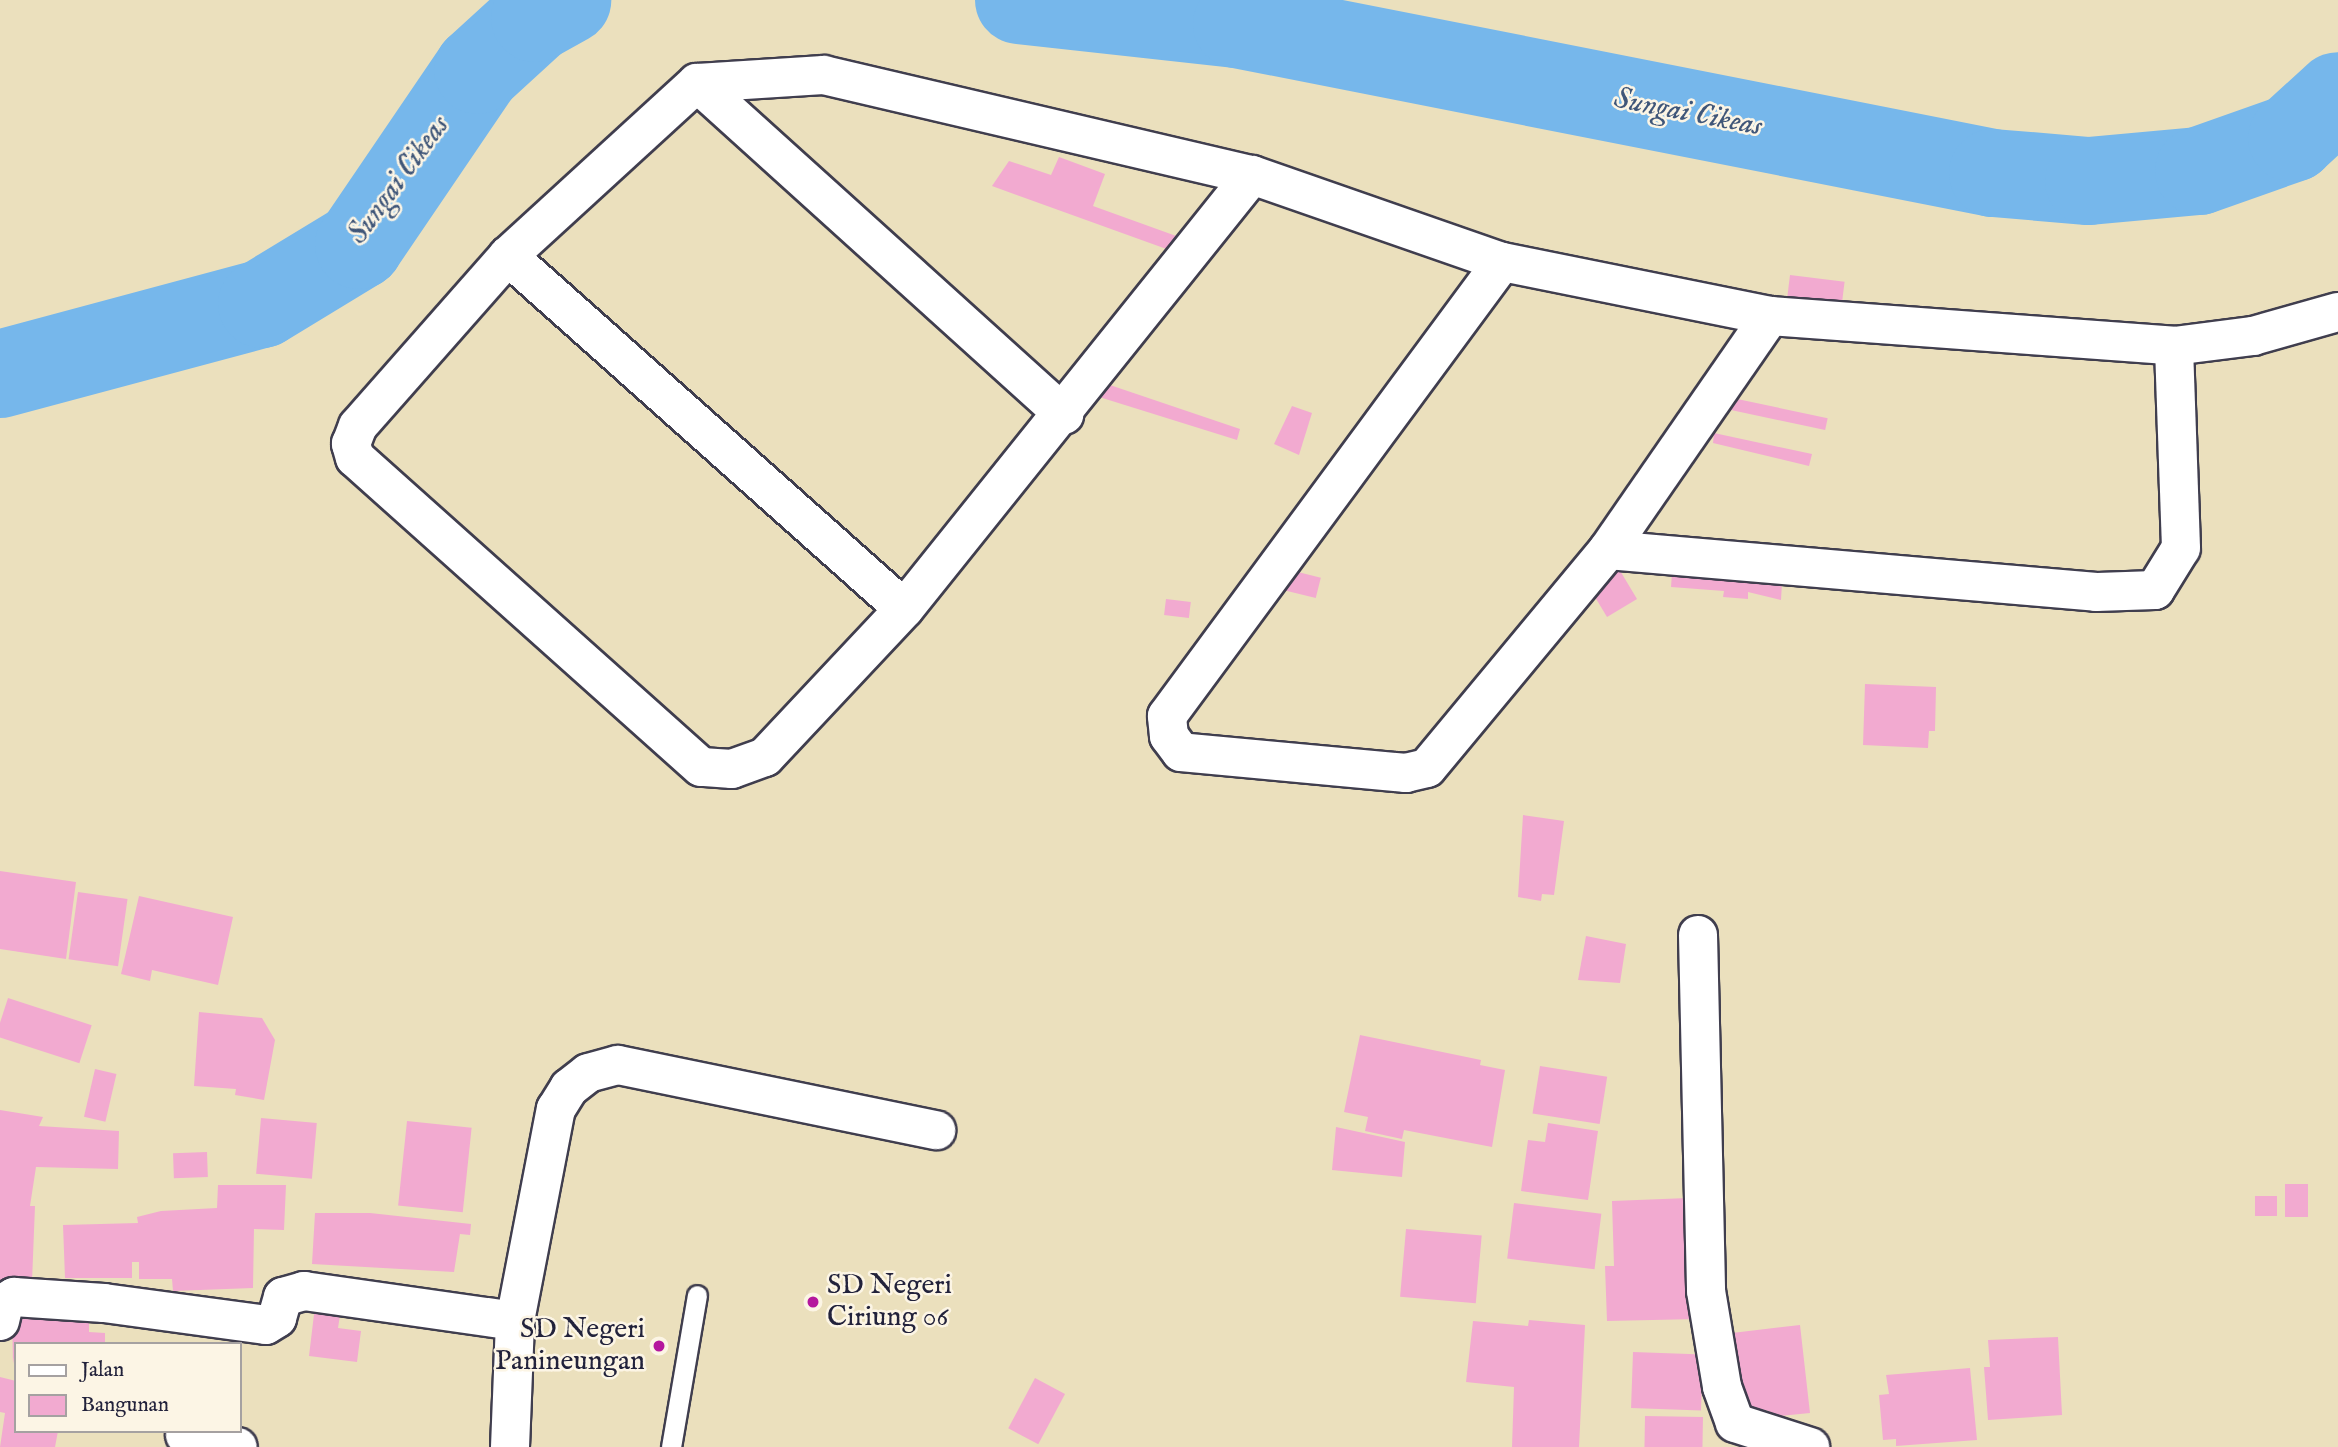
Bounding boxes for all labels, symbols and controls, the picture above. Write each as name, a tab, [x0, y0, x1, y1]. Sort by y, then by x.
water label: Sungai Cikeas	[1611, 81, 1765, 145]
water label: Sungai Cikeas	[340, 109, 458, 251]
place label: SD Negeri Ciriung 06	[827, 1269, 952, 1335]
marker: SD Negeri Ciriung 06	[805, 1294, 821, 1310]
place label: SD Negeri Panineungan	[495, 1313, 645, 1379]
marker: SD Negeri Panineungan	[651, 1338, 667, 1354]
legend	[14, 1342, 242, 1433]
text: Jalan	[81, 1357, 124, 1384]
text: Bangunan	[81, 1392, 169, 1419]

